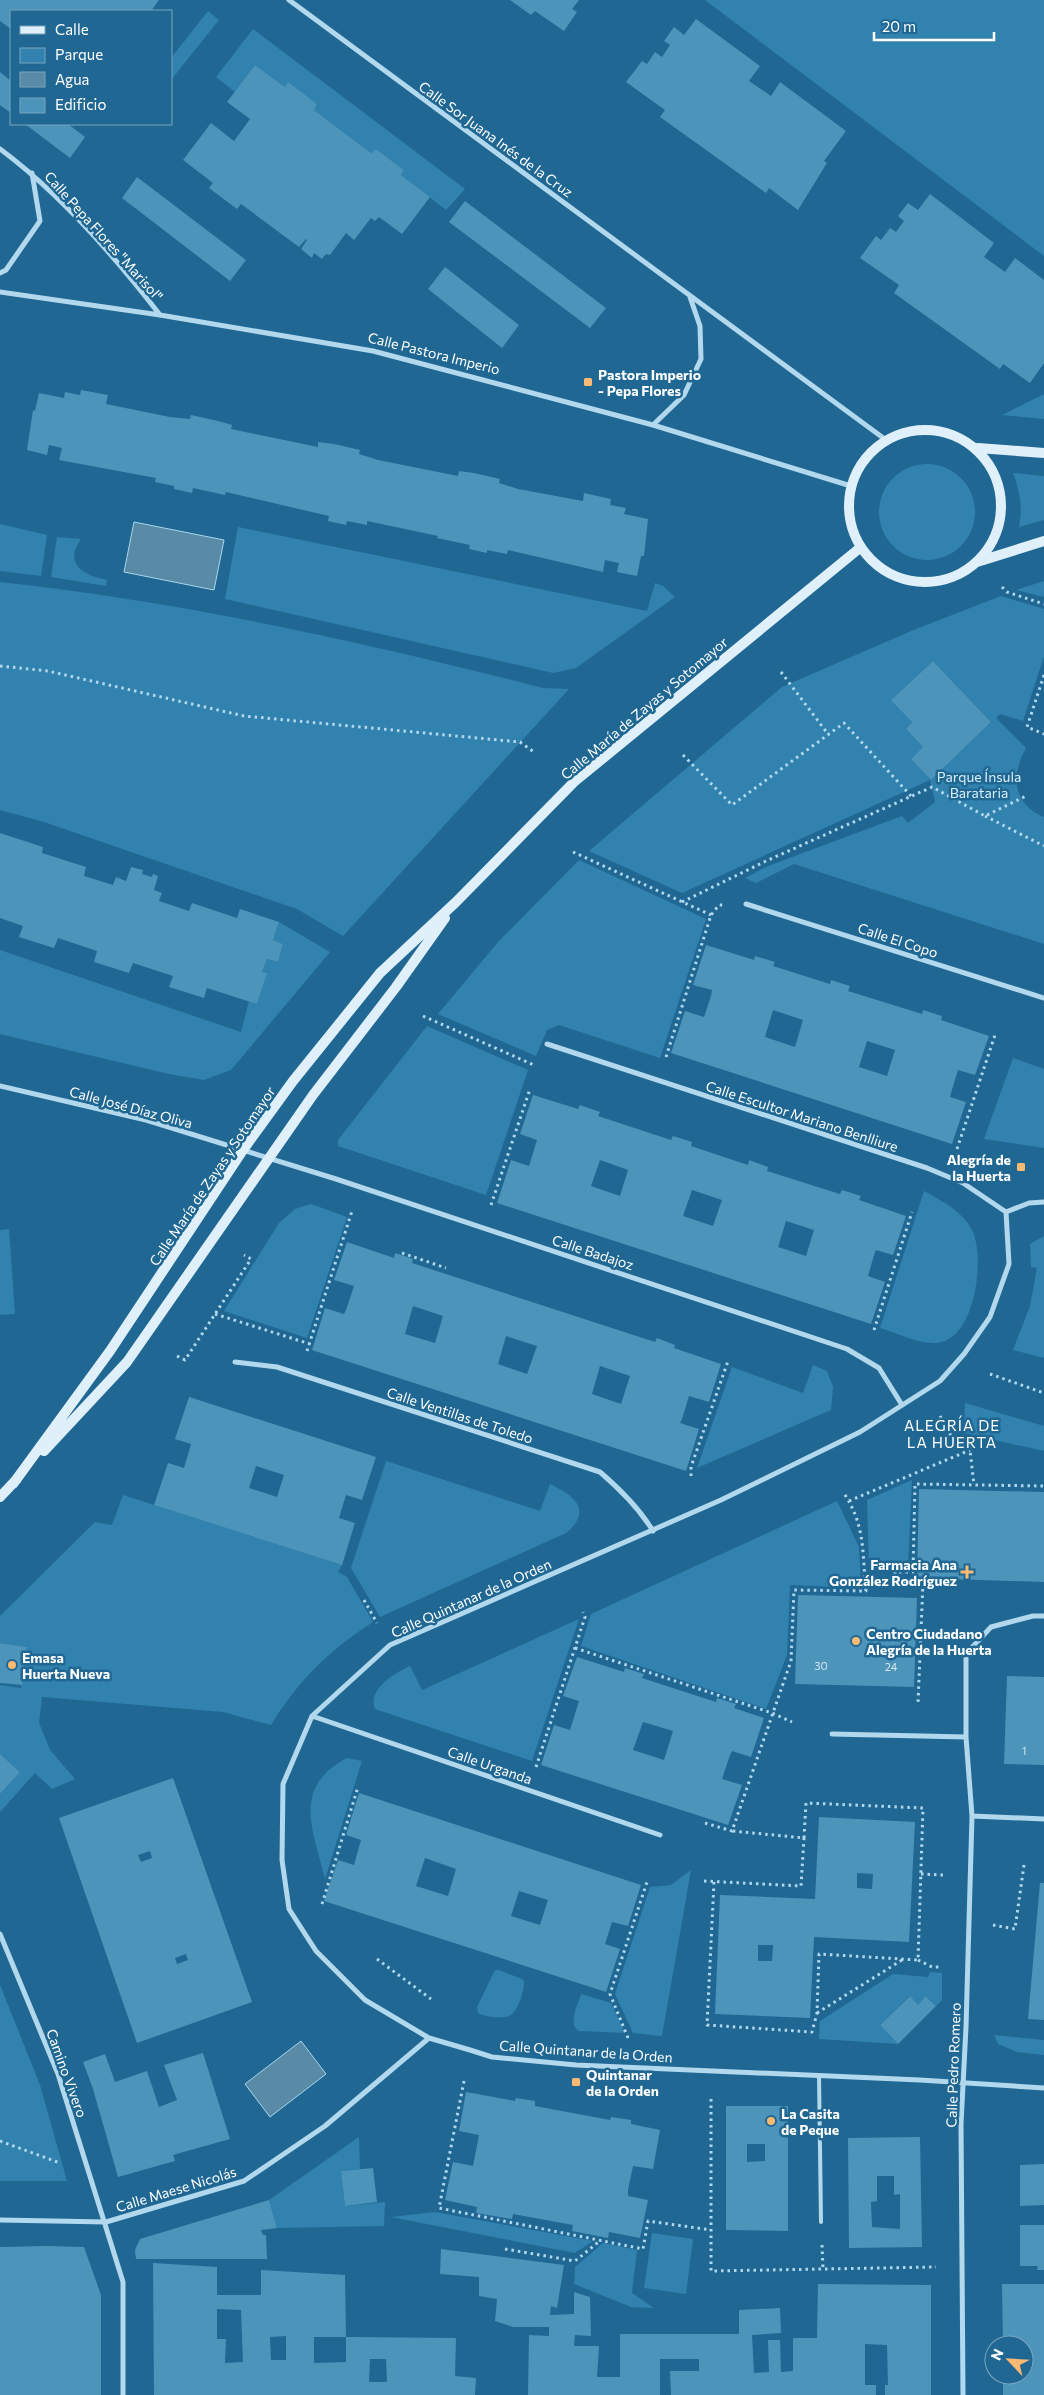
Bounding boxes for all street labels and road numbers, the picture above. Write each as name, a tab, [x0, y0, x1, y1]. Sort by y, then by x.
street label: Calle Sor Juana Inés de la Cruz	[416, 77, 576, 201]
street label: Calle Pepa Flores "Marisol"	[41, 168, 167, 304]
street label: Calle Pastora Imperio	[366, 328, 502, 378]
street label: Calle María de Zayas y Sotomayor	[557, 633, 731, 783]
street label: Calle El Copo	[856, 919, 940, 961]
street label: Calle Escultor Mariano Benlliure	[704, 1077, 900, 1155]
street label: Calle José Díaz Oliva	[68, 1082, 194, 1132]
street label: Calle María de Zayas y Sotomayor	[145, 1083, 279, 1269]
street label: Calle Badajoz	[550, 1231, 636, 1273]
street label: Calle Ventillas de Toledo	[385, 1383, 535, 1447]
street label: Calle Quintanar de la Orden	[388, 1555, 554, 1641]
street label: Calle Urganda	[446, 1743, 534, 1787]
street label: Calle Pedro Romero	[942, 2002, 964, 2128]
street label: Camino Vivero	[43, 2026, 91, 2120]
street label: Calle Quintanar de la Orden	[499, 2036, 673, 2066]
street label: Calle Maese Nicolás	[114, 2163, 238, 2215]

